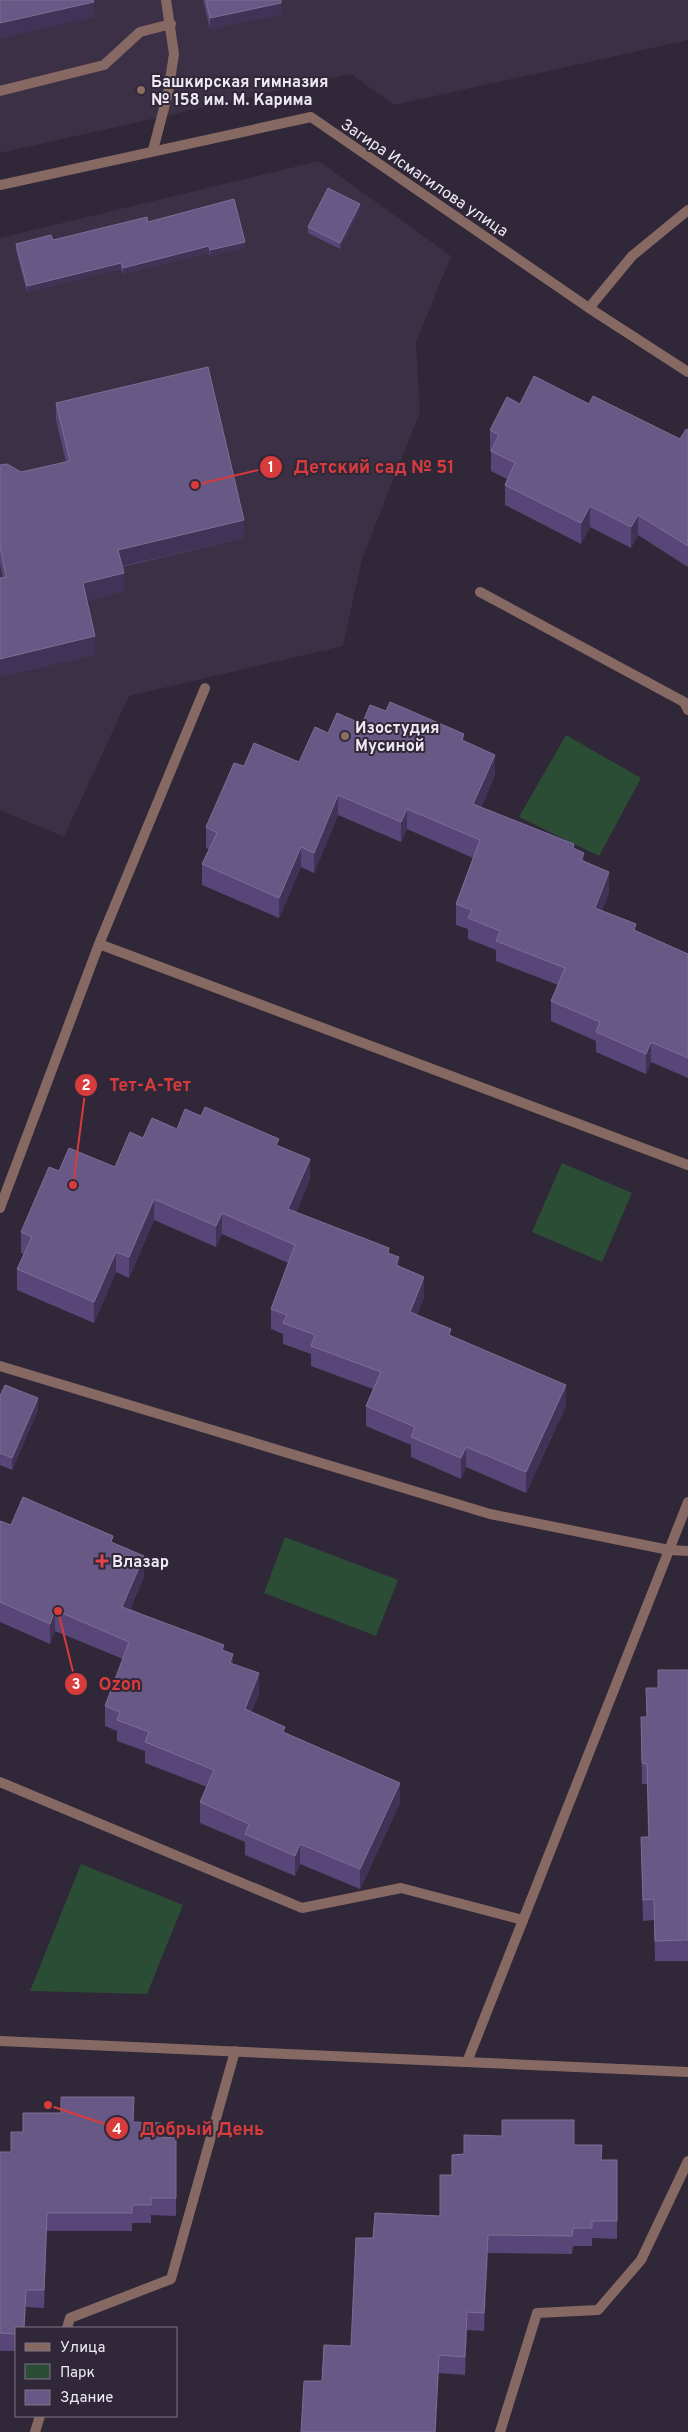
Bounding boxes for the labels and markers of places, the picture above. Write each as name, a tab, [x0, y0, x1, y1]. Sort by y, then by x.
place label: Башкирская гимназия № 158 им. М. Карима	[151, 73, 329, 111]
marker: Башкирская гимназия № 158 им. М. Карима	[135, 84, 147, 96]
callout: Детский сад № 51	[258, 451, 464, 484]
place label: Изостудия Мусиной	[355, 719, 439, 757]
marker: Изостудия Мусиной	[339, 730, 351, 742]
callout: Тет-А-Тет	[74, 1069, 201, 1102]
place label: Влазар	[112, 1553, 169, 1573]
marker: Влазар	[96, 1555, 108, 1567]
callout: Ozon	[64, 1667, 152, 1700]
callout: Добрый День	[105, 2112, 274, 2145]

